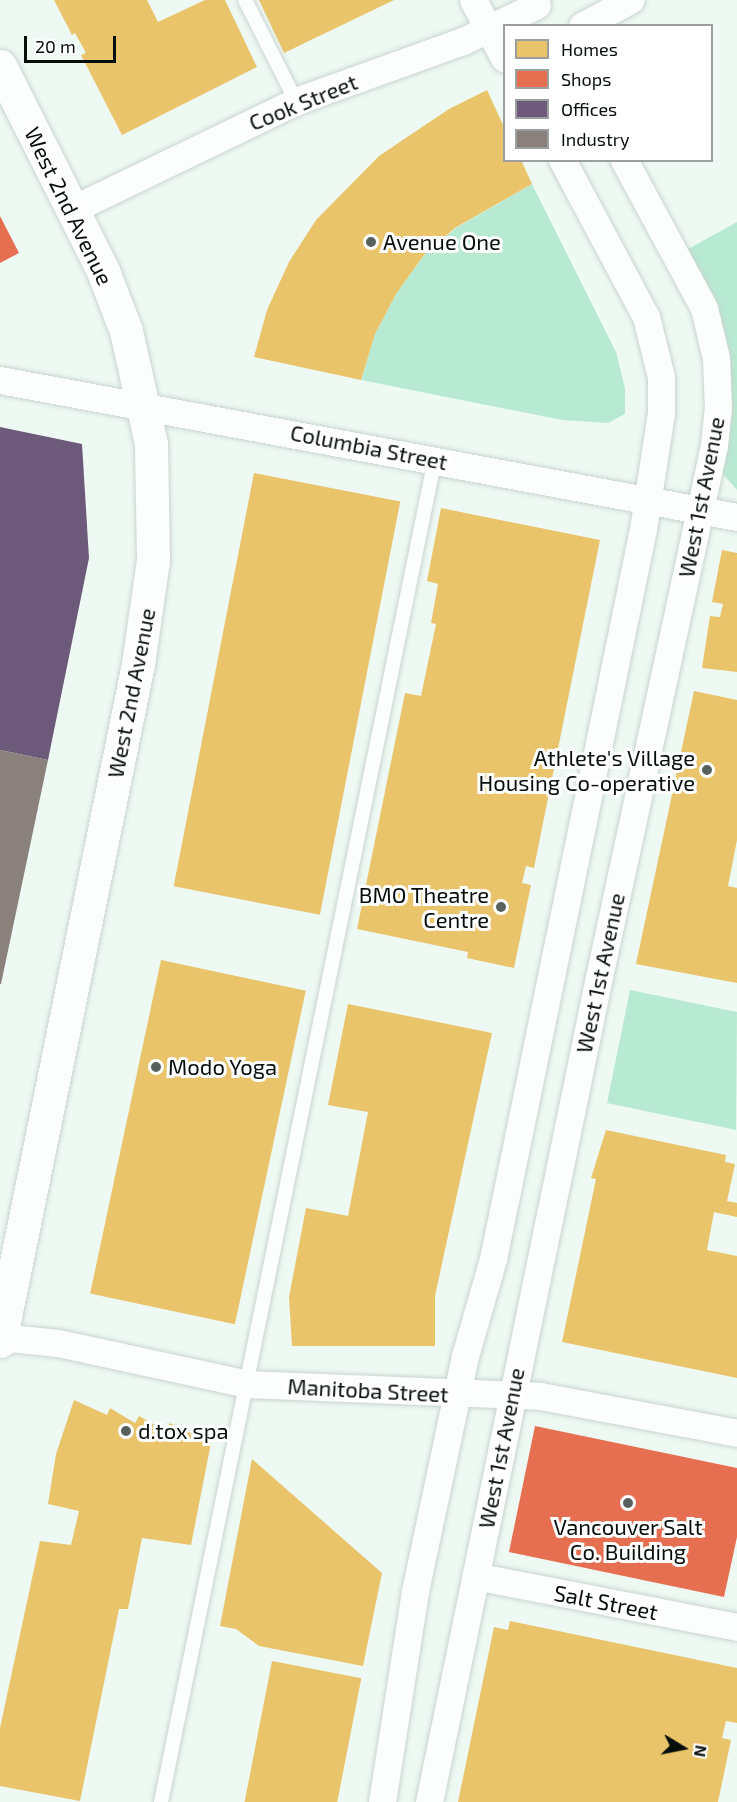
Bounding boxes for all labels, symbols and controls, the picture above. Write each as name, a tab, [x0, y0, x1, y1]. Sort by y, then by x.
scale bar	[27, 24, 118, 62]
legend	[503, 24, 713, 162]
text: 20 m	[35, 35, 76, 57]
text: Homes	[561, 38, 618, 60]
street label: Cook Street	[245, 68, 361, 136]
text: Shops	[561, 68, 611, 90]
text: Offices	[561, 98, 617, 120]
street label: West 2nd Avenue	[19, 122, 119, 290]
text: Industry	[561, 128, 630, 150]
place label: Avenue One	[383, 229, 501, 255]
marker: Avenue One	[364, 235, 378, 249]
street label: West 1st Avenue	[672, 414, 730, 580]
street label: Columbia Street	[288, 419, 450, 475]
street label: West 2nd Avenue	[102, 606, 160, 780]
place label: Athlete's Village Housing Co-operative	[479, 744, 695, 796]
marker: Athlete's Village Housing Co-operative	[700, 763, 714, 777]
place label: BMO Theatre Centre	[358, 881, 489, 932]
street label: West 1st Avenue	[570, 890, 630, 1056]
marker: BMO Theatre Centre	[494, 900, 508, 914]
place label: Modo Yoga	[168, 1054, 278, 1080]
marker: Modo Yoga	[149, 1060, 163, 1074]
street label: West 1st Avenue	[472, 1365, 530, 1531]
street label: Manitoba Street	[287, 1373, 449, 1407]
place label: d.tox spa	[138, 1418, 229, 1444]
marker: d.tox spa	[119, 1424, 133, 1438]
marker: Vancouver Salt Co. Building	[621, 1496, 635, 1510]
place label: Vancouver Salt Co. Building	[553, 1513, 703, 1564]
street label: Salt Street	[552, 1579, 660, 1625]
north arrow	[653, 1718, 713, 1778]
text: N	[691, 1744, 712, 1759]

